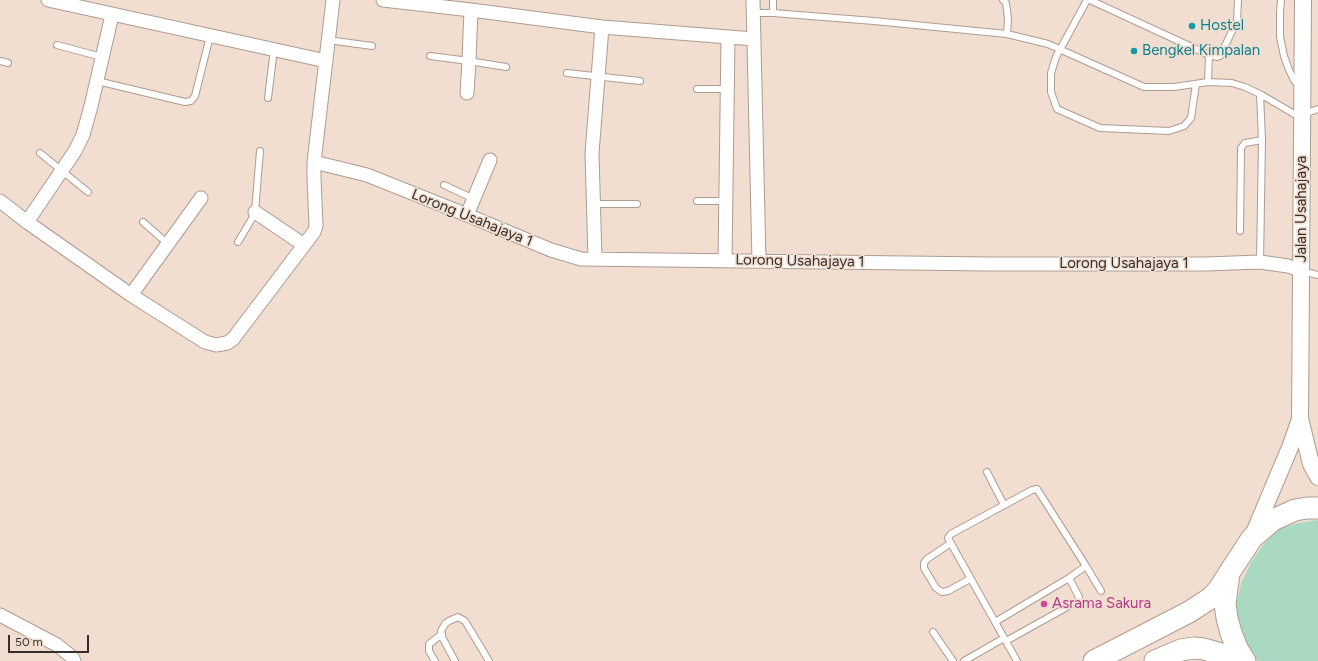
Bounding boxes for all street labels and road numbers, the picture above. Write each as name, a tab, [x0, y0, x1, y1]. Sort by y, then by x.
street label: Jalan Usahajaya	[1293, 156, 1311, 262]
street label: Lorong Usahajaya 1	[409, 185, 535, 251]
street label: Lorong Usahajaya 1	[735, 251, 865, 271]
street label: Lorong Usahajaya 1	[1059, 255, 1189, 273]

